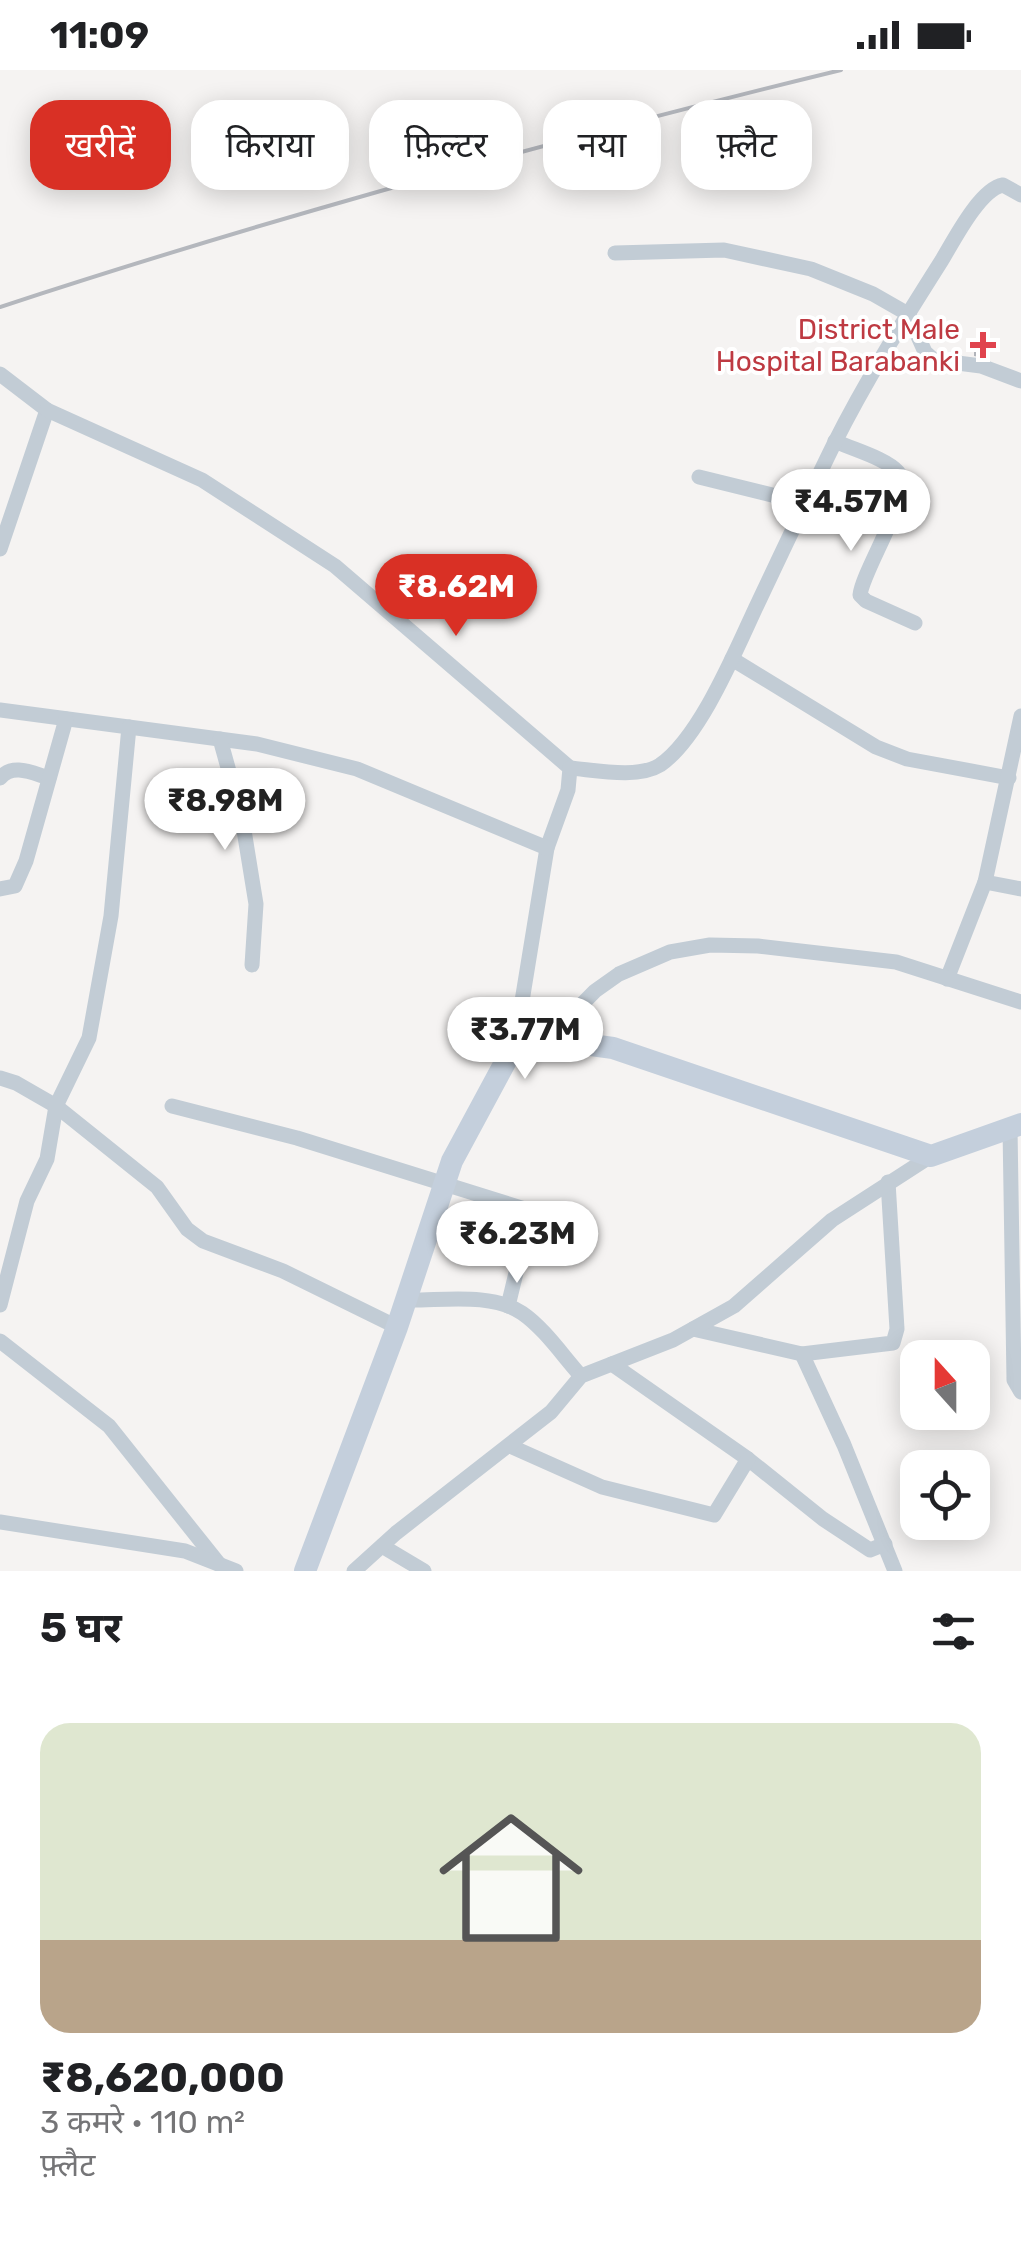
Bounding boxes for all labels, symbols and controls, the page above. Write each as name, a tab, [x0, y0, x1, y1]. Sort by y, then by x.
text: 11:09	[50, 12, 149, 58]
chip: खरीदें	[30, 100, 171, 190]
chip: किराया	[191, 100, 349, 190]
chip: फ़िल्टर	[369, 100, 523, 190]
chip: नया	[543, 100, 661, 190]
chip: फ़्लैट	[681, 100, 812, 190]
place label: District Male Hospital Barabanki	[716, 313, 960, 378]
marker: District Male Hospital Barabanki	[970, 332, 996, 358]
pin: ₹4.57M	[770, 469, 932, 554]
text: ₹4.57M	[793, 482, 909, 520]
pin: ₹8.62M	[375, 554, 537, 639]
text: ₹8.62M	[397, 567, 515, 605]
pin: ₹8.98M	[144, 768, 306, 853]
text: ₹8.98M	[166, 781, 284, 819]
pin: ₹3.77M	[444, 997, 606, 1082]
text: ₹3.77M	[469, 1010, 581, 1048]
pin: ₹6.23M	[436, 1201, 598, 1286]
text: ₹6.23M	[458, 1214, 576, 1252]
north arrow	[900, 1340, 990, 1430]
map controls	[900, 1340, 990, 1540]
button: locate	[900, 1450, 990, 1540]
text: 5 घर	[40, 1603, 122, 1653]
icon: filters	[926, 1604, 981, 1659]
icon: home	[421, 1788, 601, 1968]
text: ₹8,620,000	[40, 2053, 285, 2103]
text: 3 कमरे · 110 m²	[40, 2103, 245, 2141]
text: फ़्लैट	[40, 2146, 95, 2184]

